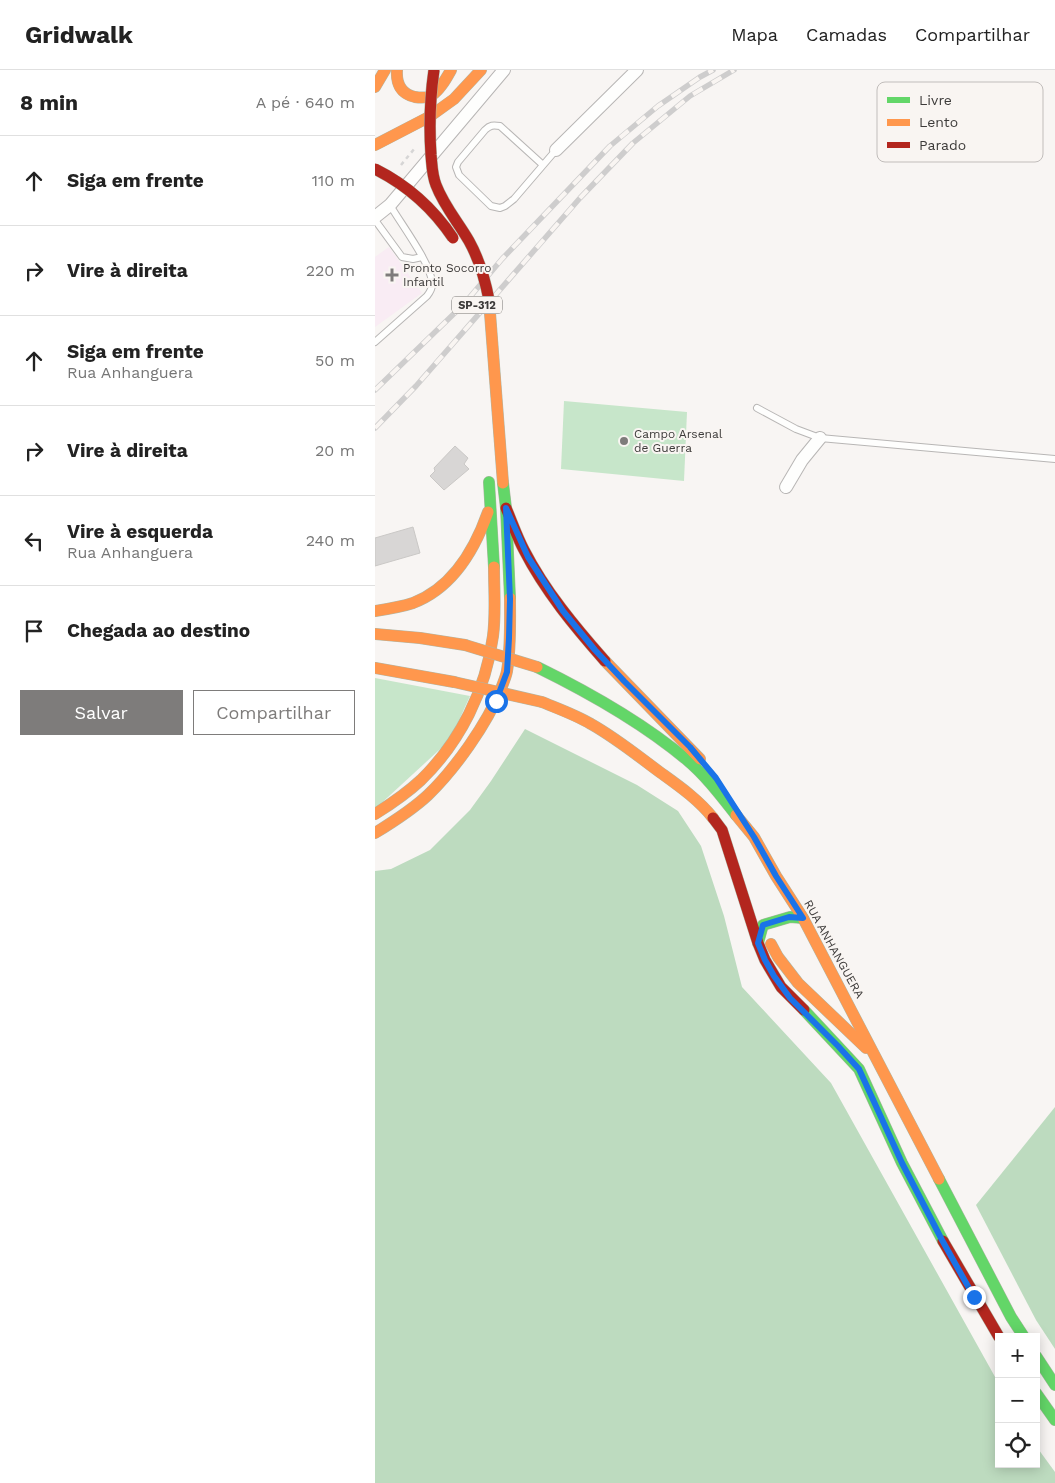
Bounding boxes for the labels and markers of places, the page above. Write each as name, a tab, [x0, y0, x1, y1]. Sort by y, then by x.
place label: Pronto Socorro Infantil	[403, 261, 492, 289]
marker: Pronto Socorro Infantil	[385, 268, 399, 282]
place label: Campo Arsenal de Guerra	[634, 427, 723, 455]
marker: Campo Arsenal de Guerra	[618, 435, 630, 447]

